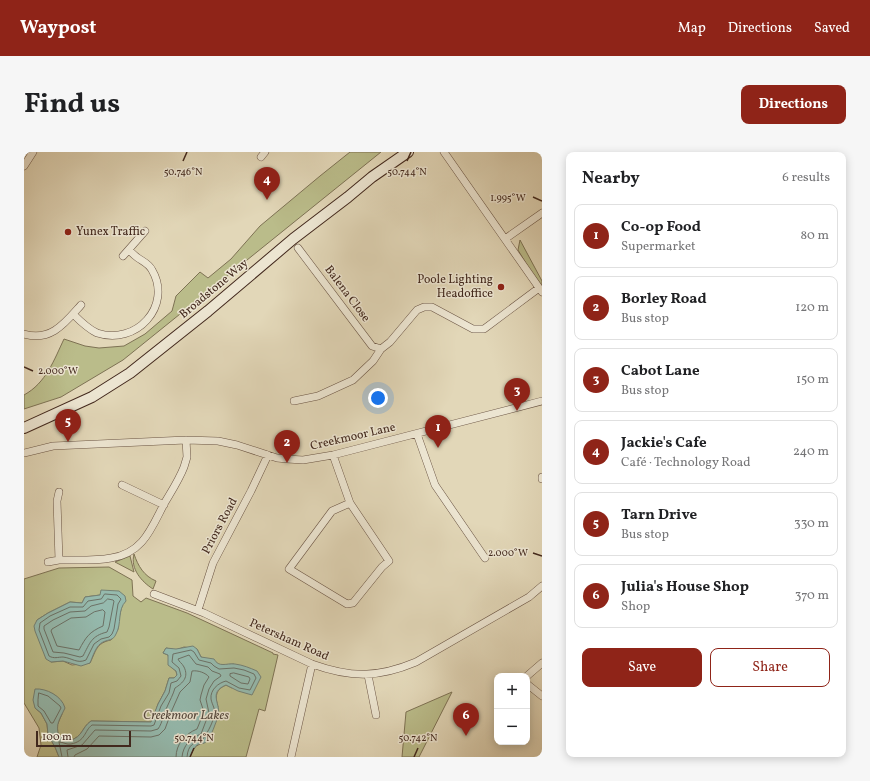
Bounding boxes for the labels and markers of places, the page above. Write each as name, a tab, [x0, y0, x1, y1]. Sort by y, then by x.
pin: 4	[254, 167, 280, 200]
place label: Yunex Traffic	[76, 224, 145, 240]
marker: Yunex Traffic	[63, 227, 73, 237]
place label: Poole Lighting Headoffice	[417, 272, 493, 302]
marker: Poole Lighting Headoffice	[496, 282, 506, 292]
pin: 3	[504, 378, 530, 411]
pin: 5	[55, 409, 81, 442]
pin: 1	[425, 415, 451, 448]
pin: 2	[274, 430, 300, 463]
pin: 6	[453, 703, 479, 736]

